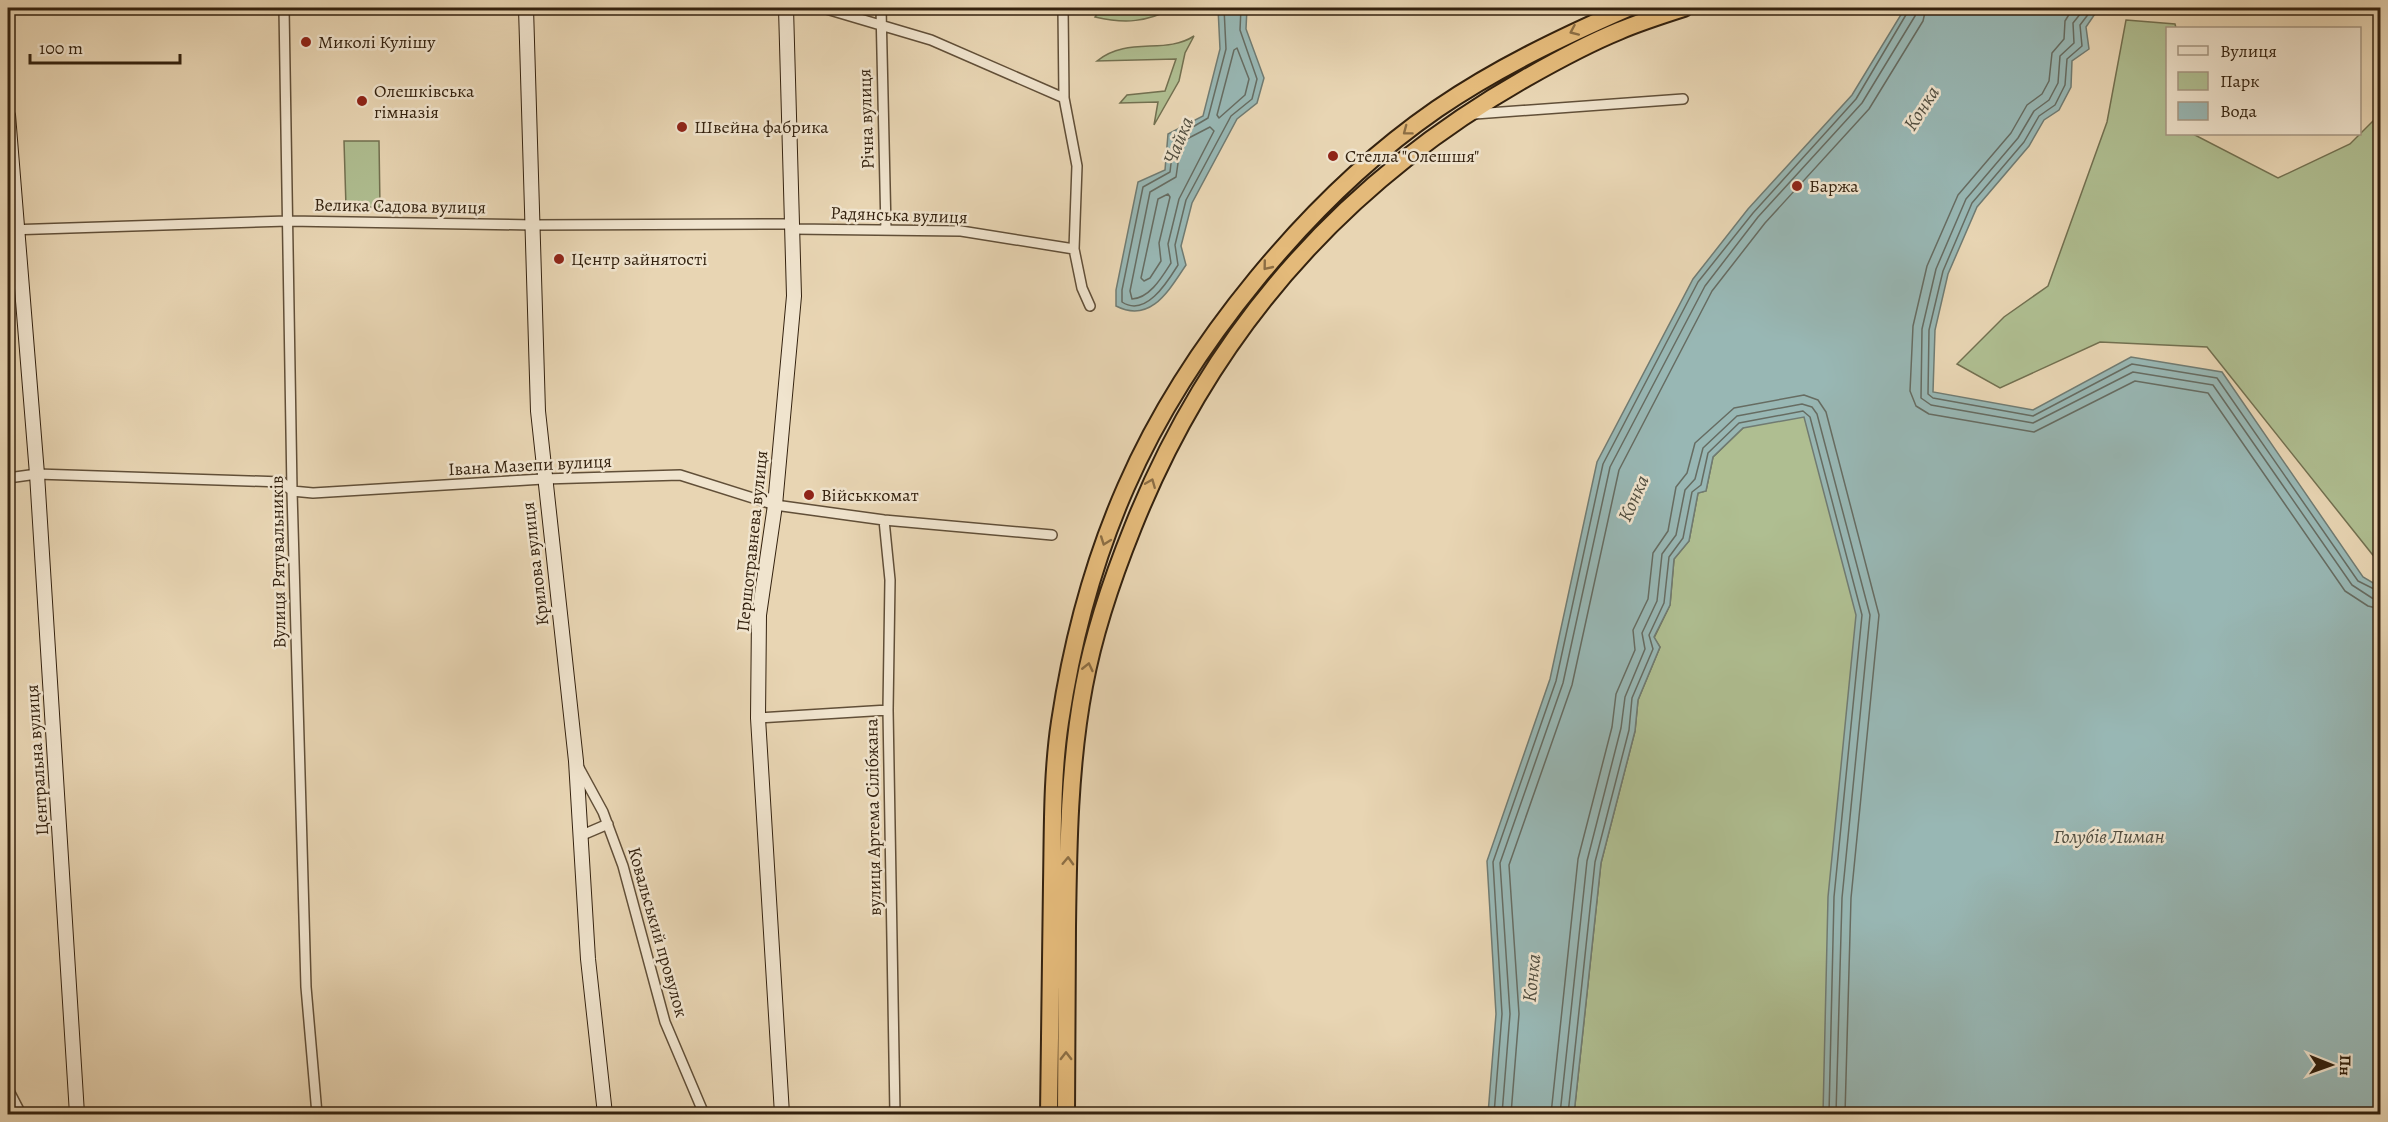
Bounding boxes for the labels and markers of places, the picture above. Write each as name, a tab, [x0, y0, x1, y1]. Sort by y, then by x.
place label: Миколі Кулішу	[318, 30, 436, 54]
marker: Миколі Кулішу	[299, 35, 313, 49]
place label: Олешківська гімназія	[374, 79, 475, 124]
marker: Олешківська гімназія	[355, 94, 369, 108]
place label: Швейна фабрика	[694, 115, 829, 139]
marker: Швейна фабрика	[675, 120, 689, 134]
place label: Стелла "Олешшя"	[1345, 144, 1479, 168]
marker: Стелла "Олешшя"	[1326, 149, 1340, 163]
place label: Баржа	[1809, 174, 1859, 198]
marker: Баржа	[1790, 179, 1804, 193]
place label: Центр зайнятості	[571, 247, 707, 271]
marker: Центр зайнятості	[552, 252, 566, 266]
place label: Військкомат	[821, 483, 919, 507]
marker: Військкомат	[802, 488, 816, 502]

